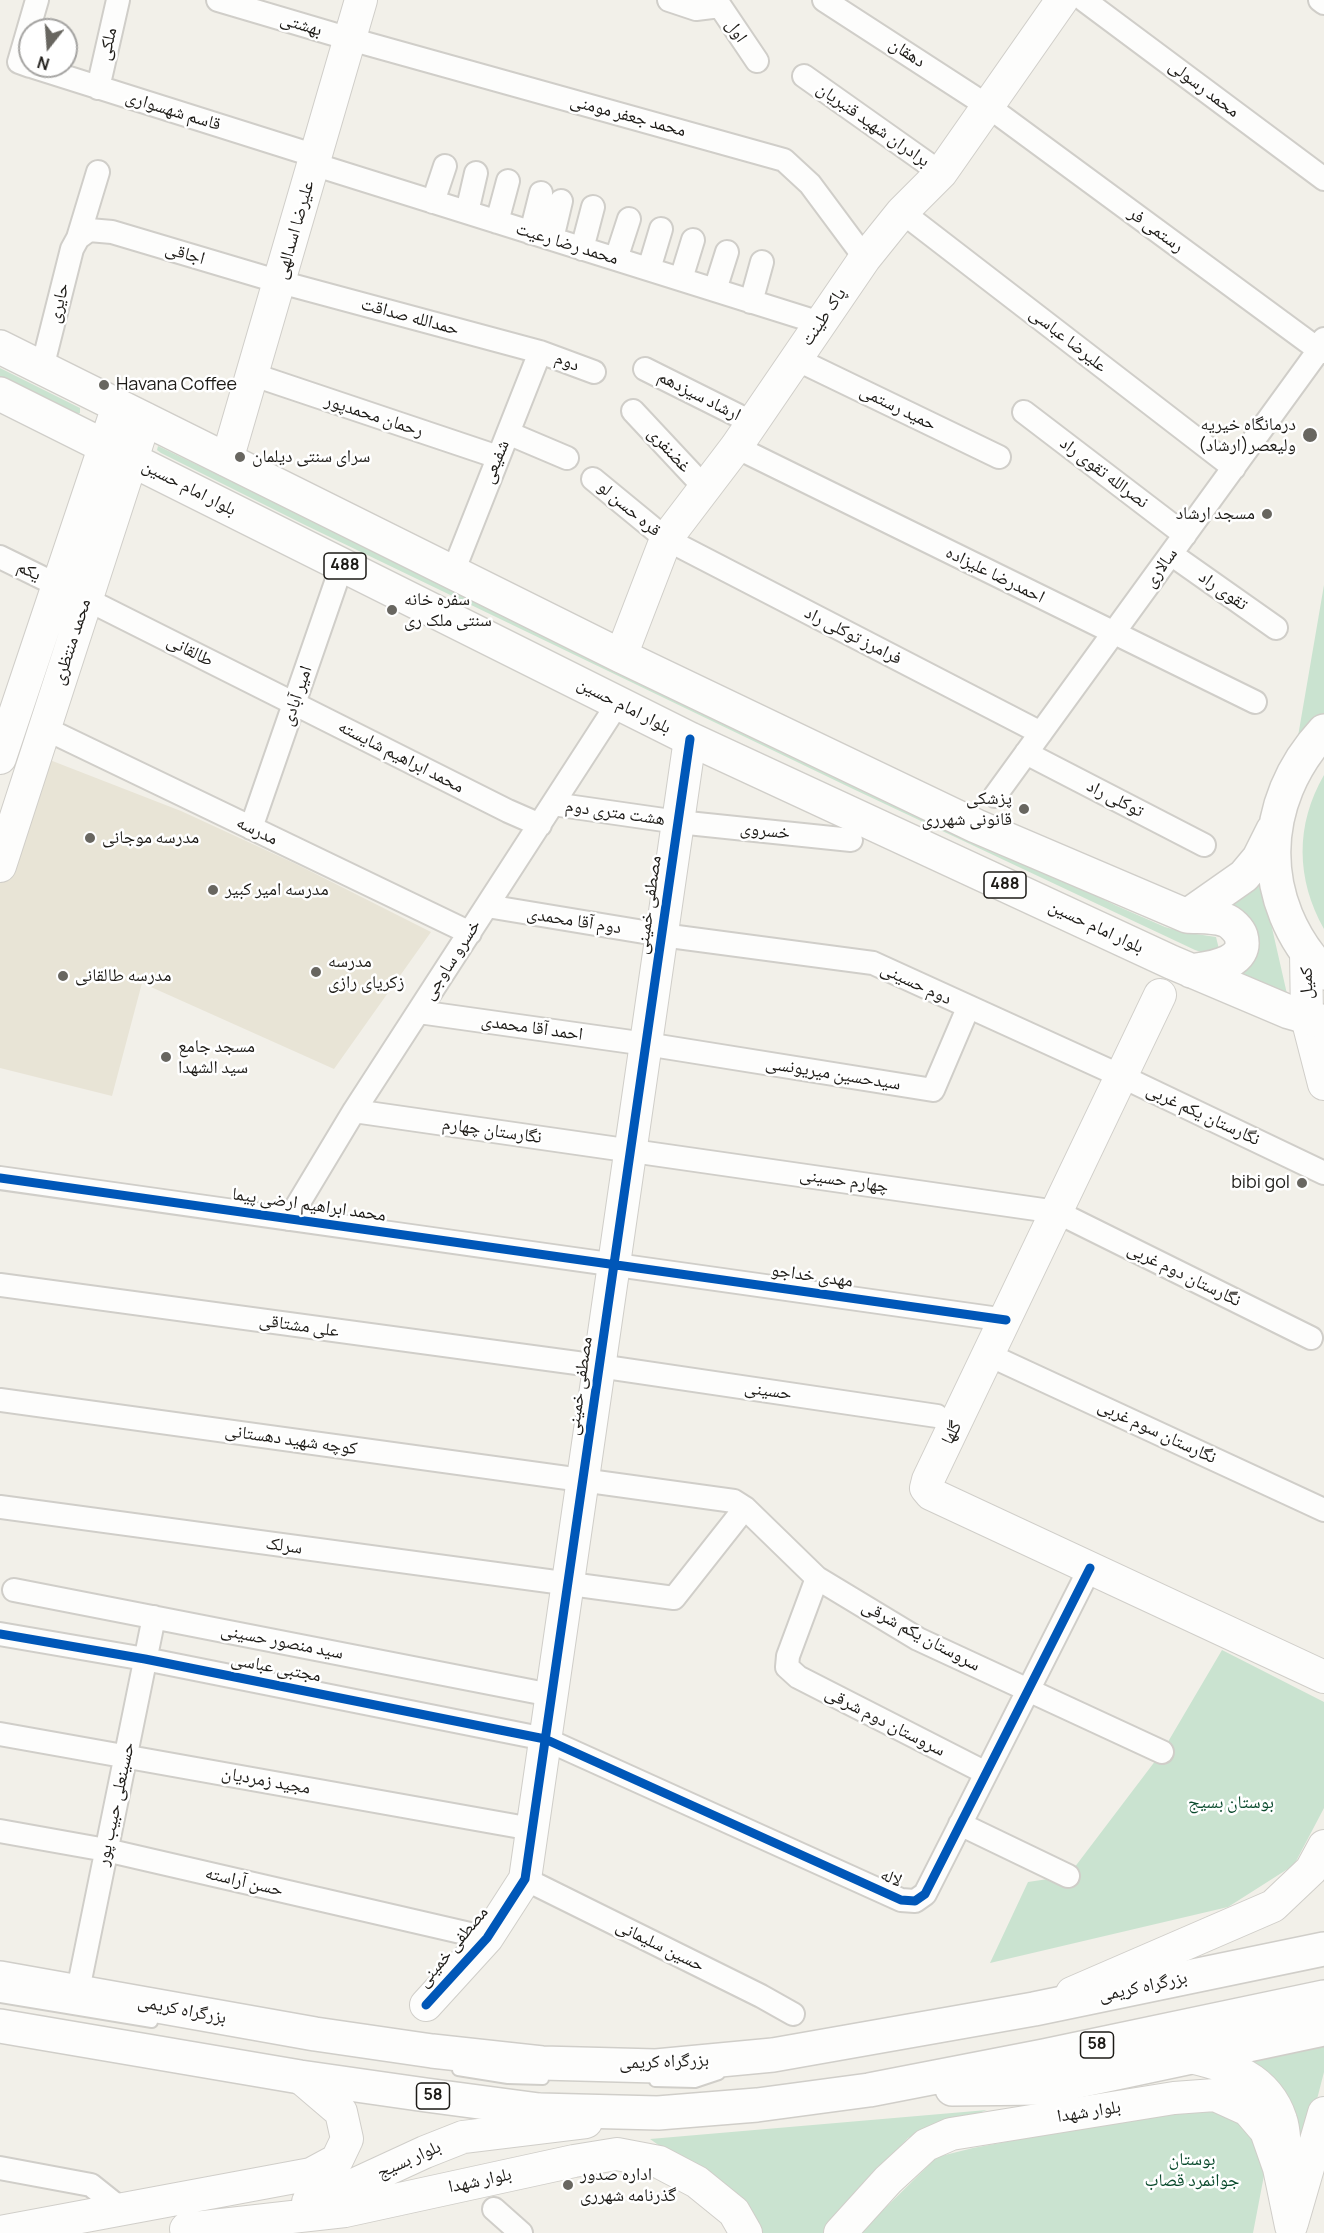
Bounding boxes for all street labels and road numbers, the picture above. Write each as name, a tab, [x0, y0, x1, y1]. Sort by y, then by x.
street label: بهشتی	[277, 8, 325, 42]
street label: اول	[720, 15, 752, 47]
street label: ملکی	[94, 25, 122, 63]
street label: دهقان	[885, 33, 929, 73]
street label: محمد رسولی	[1164, 55, 1244, 123]
street label: برادران شهید قنبریان	[812, 78, 934, 172]
street label: قاسم شهسواری	[123, 86, 223, 136]
street label: محمد جعفر مومنی	[568, 90, 688, 142]
street label: علیرضا اسدالهی	[271, 178, 319, 282]
street label: رستمی فر	[1124, 203, 1188, 257]
street label: محمد رضا رعیت	[513, 218, 621, 270]
street label: اجاقی	[163, 238, 207, 270]
street label: حایری	[44, 281, 74, 325]
street label: پاک طینت	[797, 284, 851, 350]
street label: حمدالله صداقت	[358, 294, 462, 340]
street label: علیرضا عباسی	[1025, 303, 1111, 377]
street label: دوم	[552, 348, 582, 376]
street label: ارشاد سیزدهم	[654, 366, 744, 426]
street label: حمید رستمی	[856, 380, 940, 436]
street label: رحمان محمدپور	[322, 390, 426, 442]
street label: غضنفری	[643, 423, 695, 477]
street label: نصرالله تقوی راد	[1055, 433, 1153, 513]
street label: شفیعی	[478, 437, 514, 487]
street label: بلوار امام حسین	[138, 455, 240, 521]
street label: قره حسن لو	[593, 476, 665, 542]
street label: احمدرضا علیزاده	[942, 542, 1048, 608]
street label: سالاری	[1139, 544, 1183, 592]
road number: 488	[324, 553, 366, 579]
street label: یکم	[14, 556, 44, 586]
street label: تقوی راد	[1194, 566, 1252, 616]
street label: محمد منتظری	[48, 596, 96, 688]
street label: فرامرز توکلی راد	[801, 602, 905, 670]
street label: طالقانی	[163, 630, 217, 672]
street label: امیر آبادی	[277, 663, 317, 729]
street label: بلوار امام حسین	[573, 673, 675, 739]
street label: محمد ابراهیم شایسته	[334, 716, 468, 798]
street label: توکلی راد	[1083, 776, 1147, 822]
street label: هشت متری دوم	[564, 795, 666, 831]
street label: مدرسه	[233, 812, 281, 850]
street label: خسروی	[739, 818, 791, 844]
street label: مصطفی خمینی	[631, 854, 667, 956]
road number: 488	[984, 872, 1026, 898]
street label: بلوار امام حسین	[1045, 896, 1147, 958]
street label: دوم آقا محمدی	[525, 903, 623, 939]
street label: خسرو ساوجی	[418, 916, 486, 1004]
street label: دوم حسینی	[877, 958, 955, 1010]
street label: کمیل	[1296, 967, 1318, 999]
street label: احمد آقا محمدی	[480, 1010, 584, 1046]
street label: سیدحسین میریونسی	[764, 1053, 902, 1095]
street label: نگارستان یکم غربی	[1143, 1079, 1263, 1151]
street label: نگارستان چهارم	[441, 1113, 543, 1149]
street label: چهارم حسینی	[798, 1164, 890, 1198]
street label: محمد ابراهیم ارضی پیما	[231, 1184, 387, 1226]
street label: نگارستان دوم غربی	[1124, 1238, 1244, 1312]
street label: مهدی خداجو	[770, 1260, 854, 1292]
street label: علی مشتاقی	[258, 1310, 340, 1342]
street label: مصطفی خمینی	[562, 1335, 598, 1437]
street label: حسینی	[743, 1377, 793, 1405]
street label: نگارستان سوم غربی	[1094, 1395, 1220, 1469]
street label: گلها	[937, 1418, 967, 1448]
street label: کوچه شهید دهستانی	[224, 1420, 358, 1460]
street label: سرلک	[264, 1533, 304, 1559]
street label: سروستان یکم شرقی	[858, 1596, 984, 1676]
street label: سید منصور حسینی	[219, 1620, 345, 1664]
street label: مجتبی عباسی	[229, 1649, 323, 1687]
street label: سروستان دوم شرقی	[821, 1682, 949, 1762]
street label: حسینعلی حبیب پور	[92, 1740, 140, 1868]
street label: مجید زمردیان	[220, 1763, 312, 1799]
street label: حسن آراسته	[203, 1863, 285, 1901]
street label: لاله	[877, 1864, 905, 1892]
street label: مصطفی خمینی	[413, 1902, 493, 1992]
street label: حسین سلیمانی	[612, 1915, 708, 1977]
street label: بزرگراه کریمی	[1097, 1967, 1189, 2007]
street label: بزرگراه کریمی	[136, 1991, 228, 2029]
road number: 58	[1080, 2032, 1114, 2058]
street label: بزرگراه کریمی	[619, 2050, 709, 2074]
road number: 58	[416, 2083, 450, 2109]
street label: بلوار شهدا	[1056, 2096, 1122, 2128]
street label: بلوار بسیج	[374, 2136, 444, 2184]
street label: بلوار شهدا	[446, 2164, 514, 2198]

